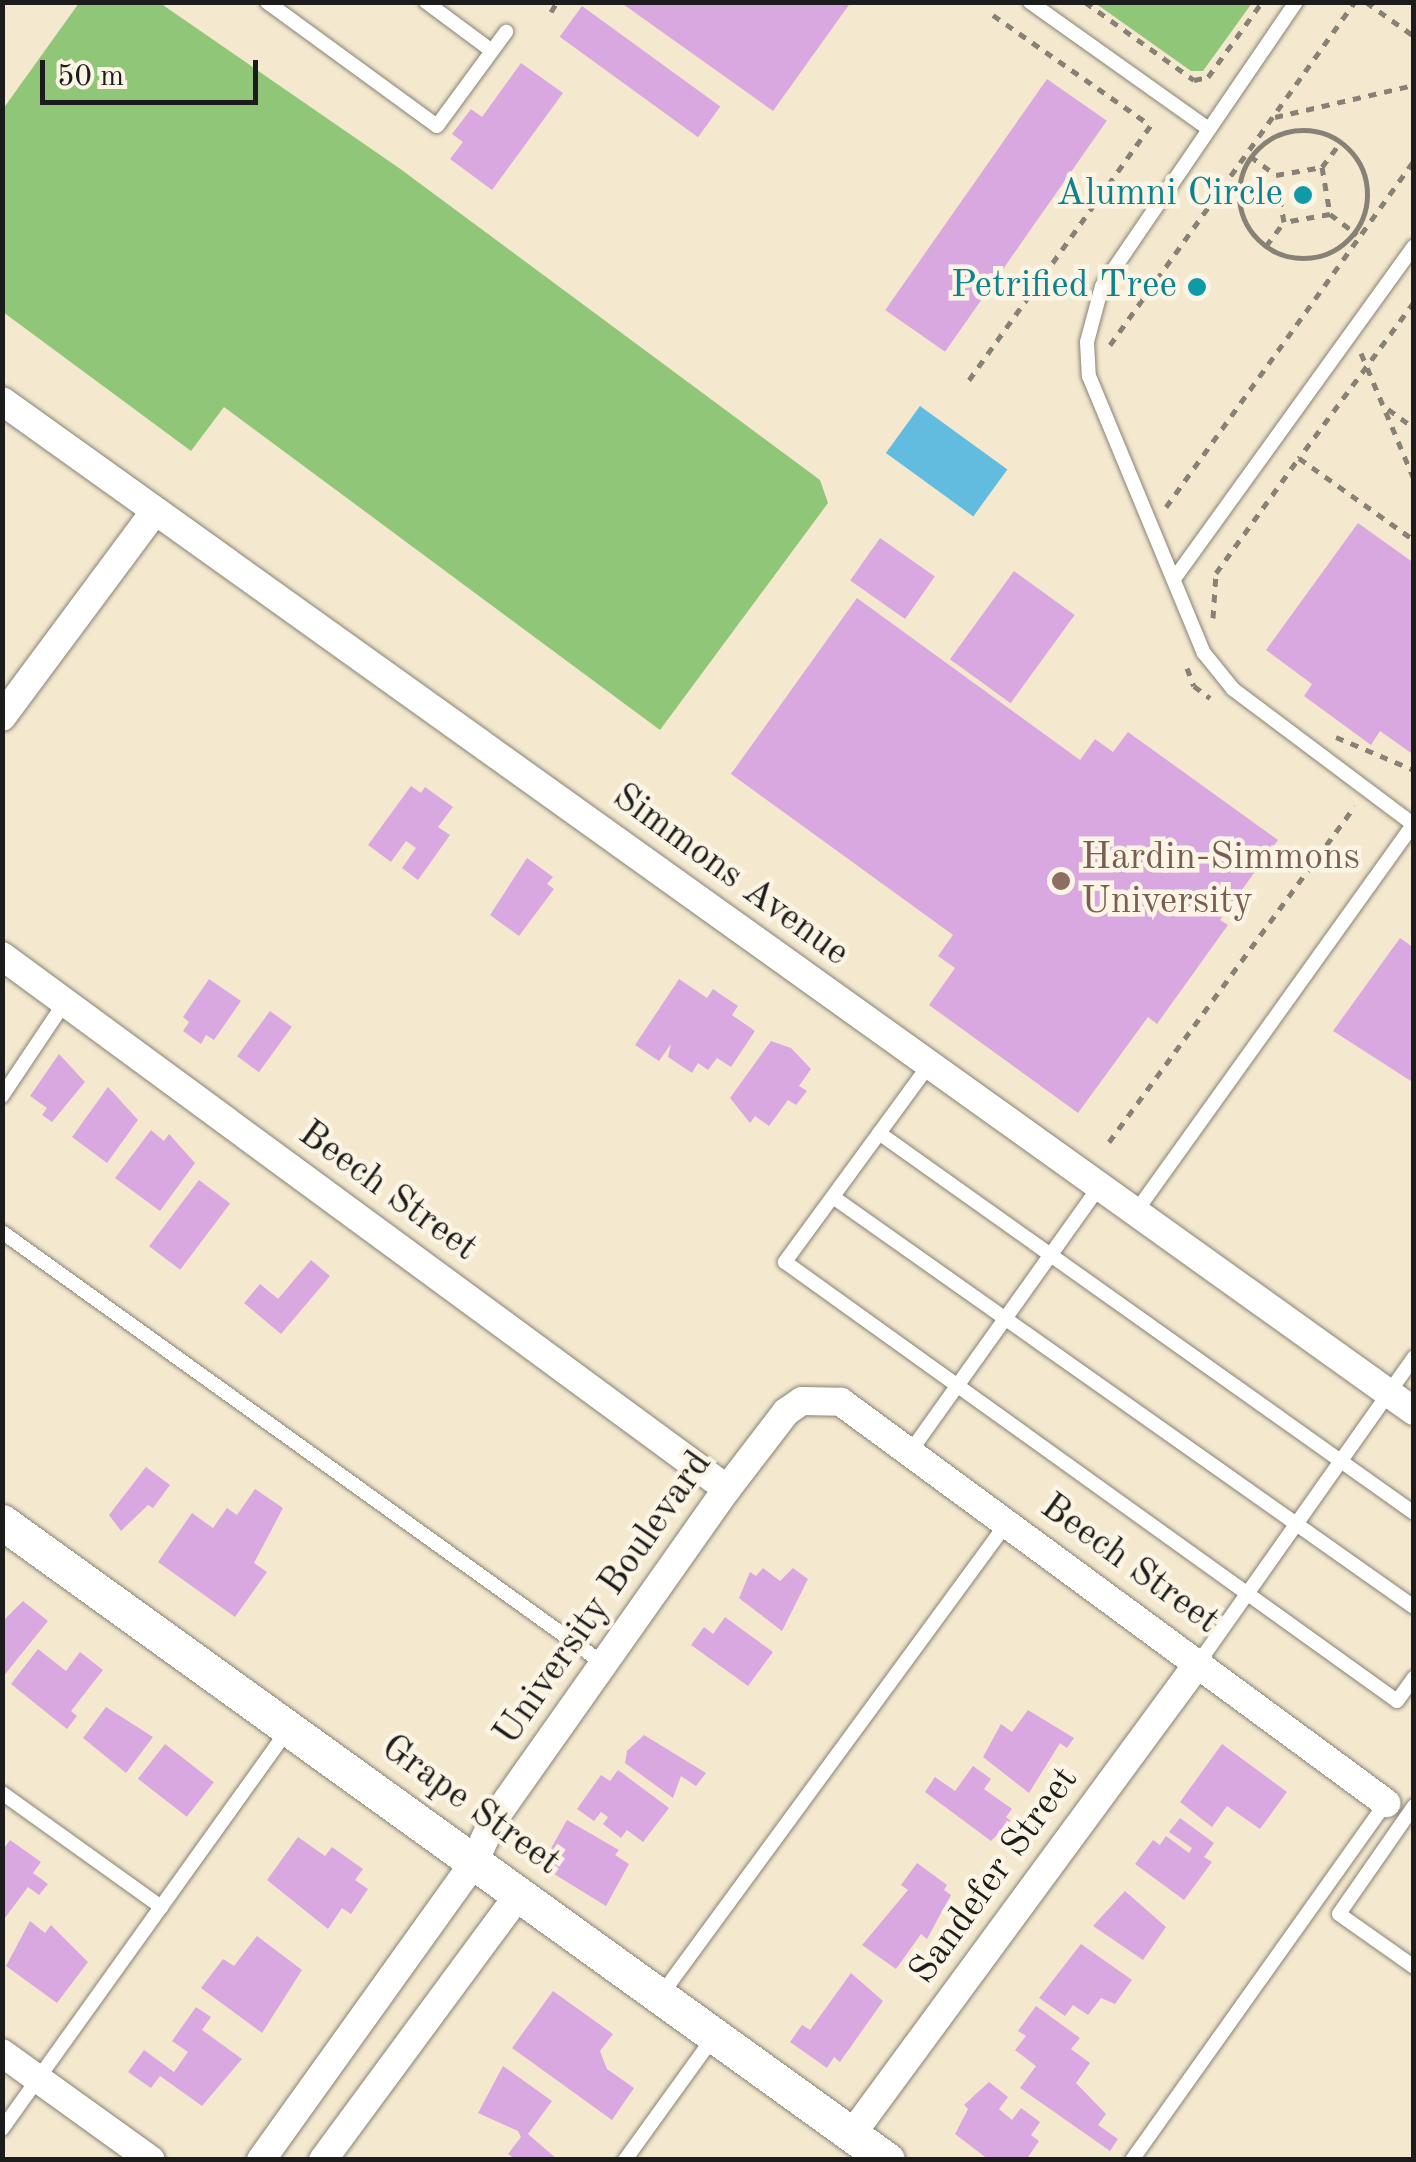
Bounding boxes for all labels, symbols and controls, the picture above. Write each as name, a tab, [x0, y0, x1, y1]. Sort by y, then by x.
scale bar	[45, 40, 262, 102]
text: 50 m	[57, 62, 124, 92]
place label: Alumni Circle	[1056, 172, 1283, 218]
marker: Alumni Circle	[1292, 184, 1314, 206]
place label: Petrified Tree	[951, 264, 1177, 310]
marker: Petrified Tree	[1186, 276, 1208, 298]
street label: Simmons Avenue	[603, 775, 857, 977]
place label: Hardin-Simmons University	[1081, 836, 1360, 926]
marker: Hardin-Simmons University	[1050, 870, 1072, 892]
street label: Beech Street	[289, 1112, 485, 1272]
street label: University Boulevard	[485, 1443, 723, 1755]
street label: Beech Street	[1031, 1485, 1227, 1645]
street label: Grape Street	[372, 1726, 568, 1886]
street label: Sandefer Street	[901, 1759, 1089, 1993]

